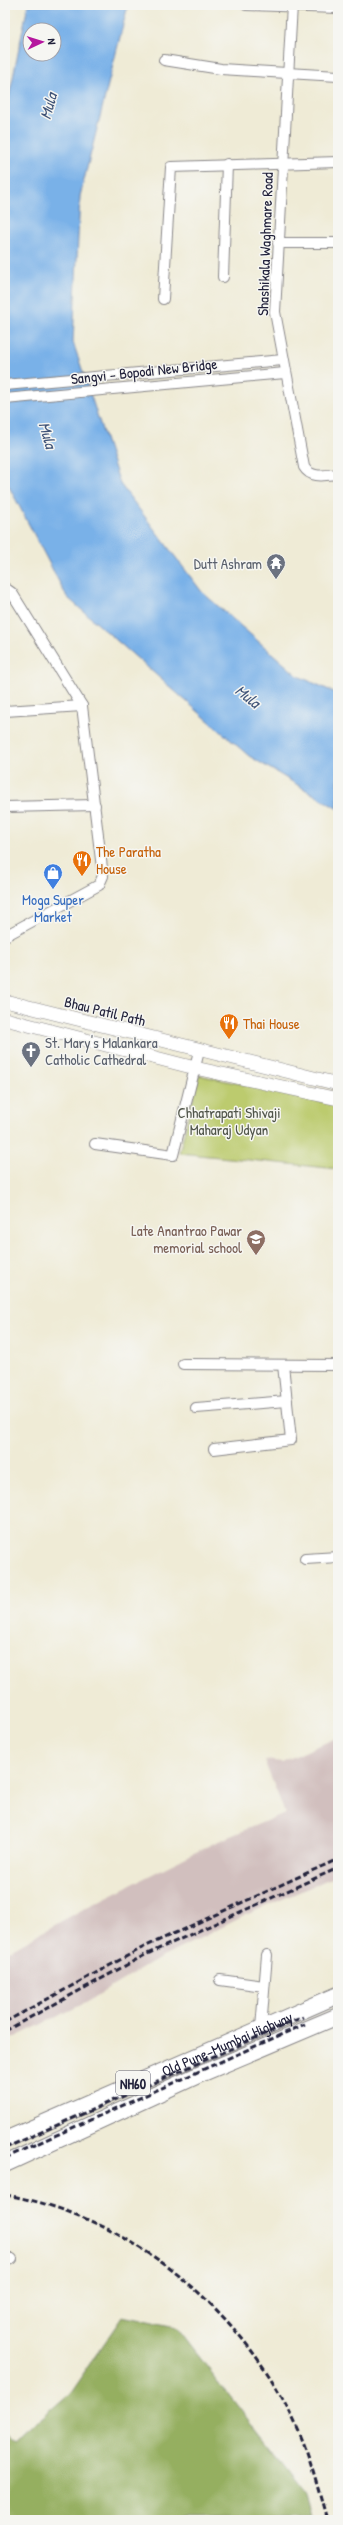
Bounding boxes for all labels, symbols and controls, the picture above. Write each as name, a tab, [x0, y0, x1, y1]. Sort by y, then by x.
north arrow	[22, 22, 62, 62]
text: N	[45, 38, 59, 45]
water label: Mula	[34, 89, 62, 122]
street label: Shashikala Waghmare Road	[252, 172, 278, 316]
street label: Sangvi - Bopodi New Bridge	[70, 353, 218, 389]
water label: Mula	[34, 419, 63, 453]
temple icon: Dutt Ashram	[265, 552, 287, 580]
place label: Dutt Ashram	[194, 553, 262, 574]
water label: Mula	[231, 679, 267, 714]
place label: The Paratha House	[96, 841, 161, 879]
restaurant icon: The Paratha House	[71, 849, 93, 877]
shop icon: Moga Super Market	[42, 862, 64, 890]
place label: Moga Super Market	[22, 889, 84, 927]
street label: Bhau Patil Path	[62, 991, 148, 1031]
restaurant icon: Thai House	[218, 1012, 240, 1040]
place label: Thai House	[243, 1013, 300, 1034]
place label: St. Mary's Malankara Catholic Cathedral	[45, 1032, 158, 1070]
church icon: St. Mary's Malankara Catholic Cathedral	[20, 1040, 42, 1068]
park label: Chhatrapati Shivaji Maharaj Udyan	[177, 1102, 281, 1140]
place label: Late Anantrao Pawar memorial school	[131, 1220, 242, 1258]
school or university icon: Late Anantrao Pawar memorial school	[245, 1228, 267, 1256]
street label: Old Pune–Mumbai Highway	[158, 2006, 296, 2081]
road number: NH60	[116, 2071, 150, 2095]

